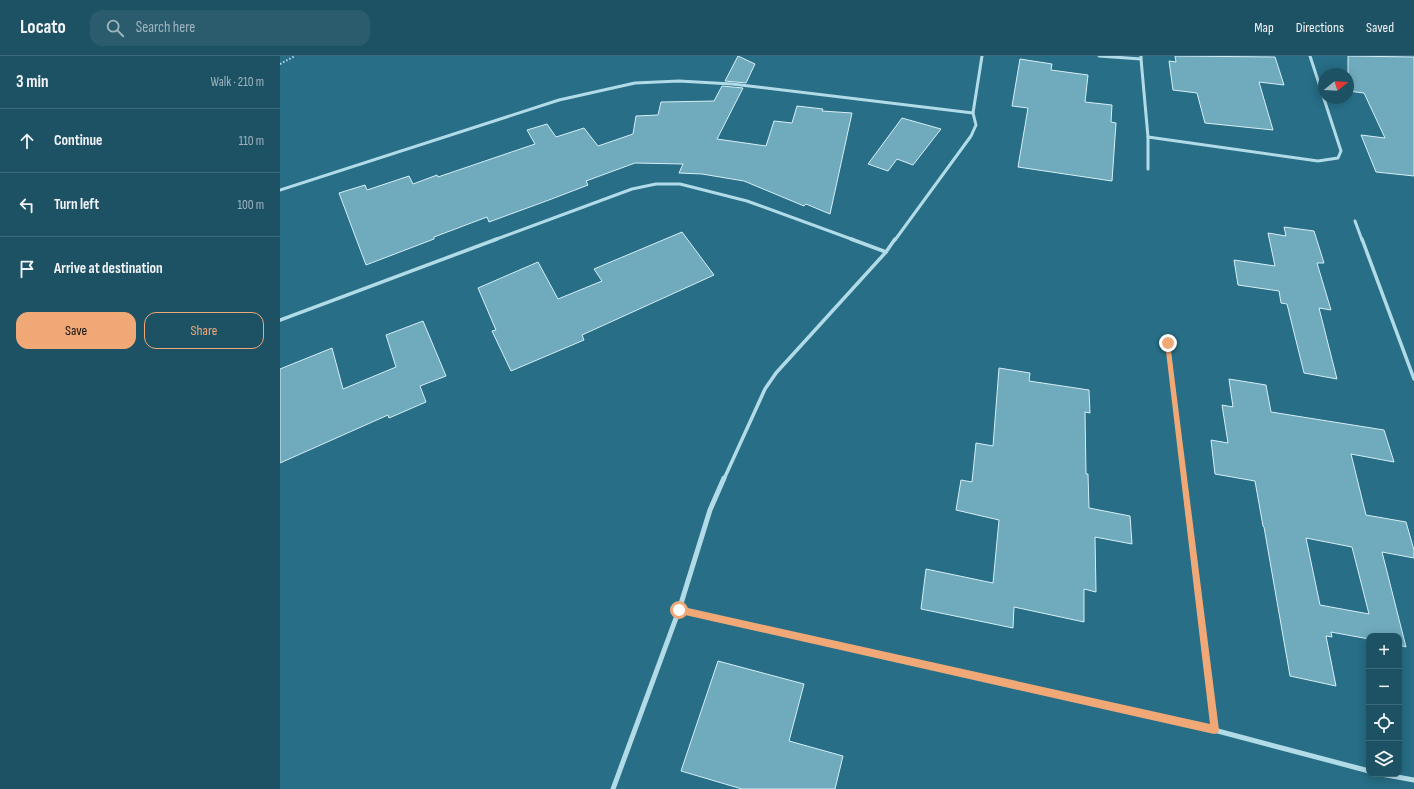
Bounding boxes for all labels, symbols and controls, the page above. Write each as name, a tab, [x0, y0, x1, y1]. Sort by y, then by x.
search box	[90, 10, 370, 46]
text: Locato	[20, 16, 66, 39]
icon: search	[104, 17, 126, 39]
text: Search here	[136, 18, 195, 37]
text: Map	[1254, 19, 1274, 36]
text: Directions	[1296, 19, 1344, 36]
text: Saved	[1366, 19, 1394, 36]
north arrow	[1318, 68, 1354, 104]
text: 3 min	[16, 72, 49, 92]
text: Walk · 210 m	[211, 74, 264, 90]
icon: ahead	[16, 130, 38, 152]
text: Continue	[54, 131, 103, 150]
text: 110 m	[239, 133, 264, 149]
icon: left	[16, 194, 38, 216]
text: Turn left	[54, 195, 99, 214]
text: 100 m	[237, 197, 264, 213]
icon: arrive	[16, 258, 38, 280]
text: Arrive at destination	[54, 259, 163, 278]
button: Save	[16, 312, 136, 349]
button: Share	[144, 312, 264, 349]
route end	[1159, 334, 1177, 352]
route start	[670, 601, 688, 619]
map controls	[1366, 633, 1402, 777]
button: +	[1366, 633, 1402, 669]
button: −	[1366, 669, 1402, 705]
button: locate	[1366, 705, 1402, 741]
button: layers	[1366, 741, 1402, 777]

